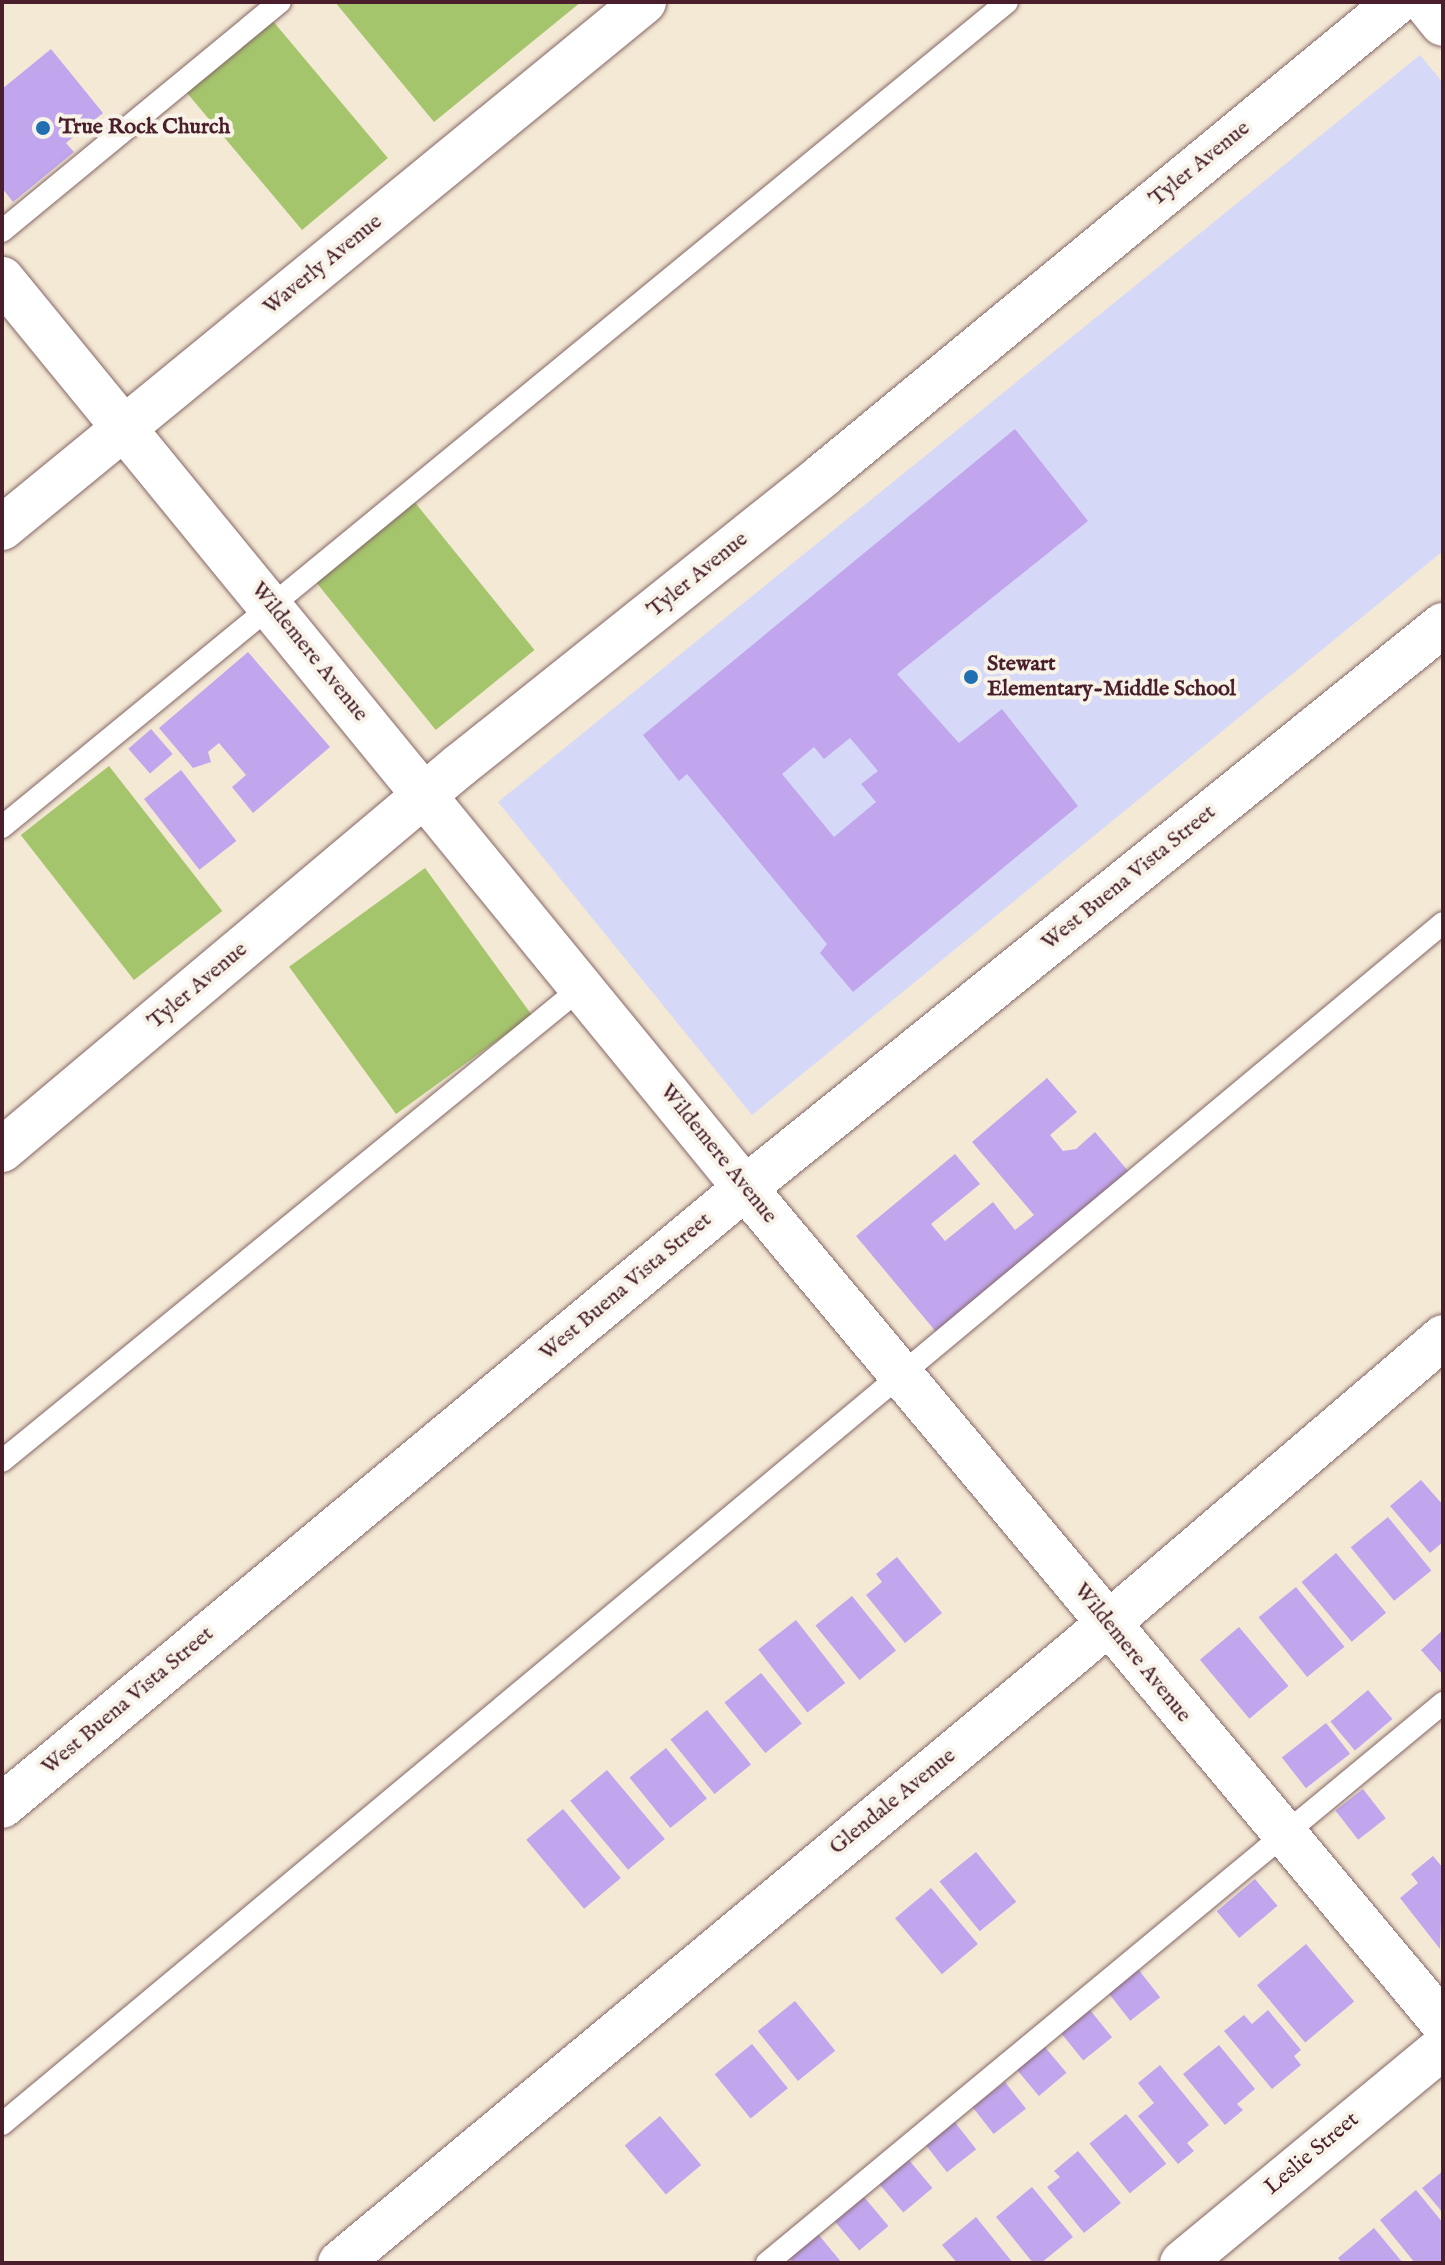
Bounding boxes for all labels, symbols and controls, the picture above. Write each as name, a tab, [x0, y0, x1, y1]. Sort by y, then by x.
place label: True Rock Church	[59, 115, 230, 141]
street label: Tyler Avenue	[1144, 115, 1256, 213]
marker: True Rock Church	[34, 119, 52, 137]
street label: Waverly Avenue	[258, 209, 388, 321]
street label: Tyler Avenue	[642, 526, 754, 624]
street label: Wildemere Avenue	[245, 577, 373, 727]
place label: Stewart Elementary-Middle School	[987, 651, 1236, 702]
marker: Stewart Elementary-Middle School	[962, 668, 980, 686]
street label: West Buena Vista Street	[1037, 800, 1221, 956]
street label: Tyler Avenue	[143, 937, 253, 1035]
street label: Wildemere Avenue	[654, 1079, 782, 1229]
street label: West Buena Vista Street	[535, 1207, 717, 1367]
street label: Wildemere Avenue	[1068, 1578, 1196, 1728]
street label: West Buena Vista Street	[37, 1621, 219, 1781]
street label: Glendale Avenue	[825, 1743, 961, 1861]
street label: Leslie Street	[1259, 2107, 1365, 2201]

